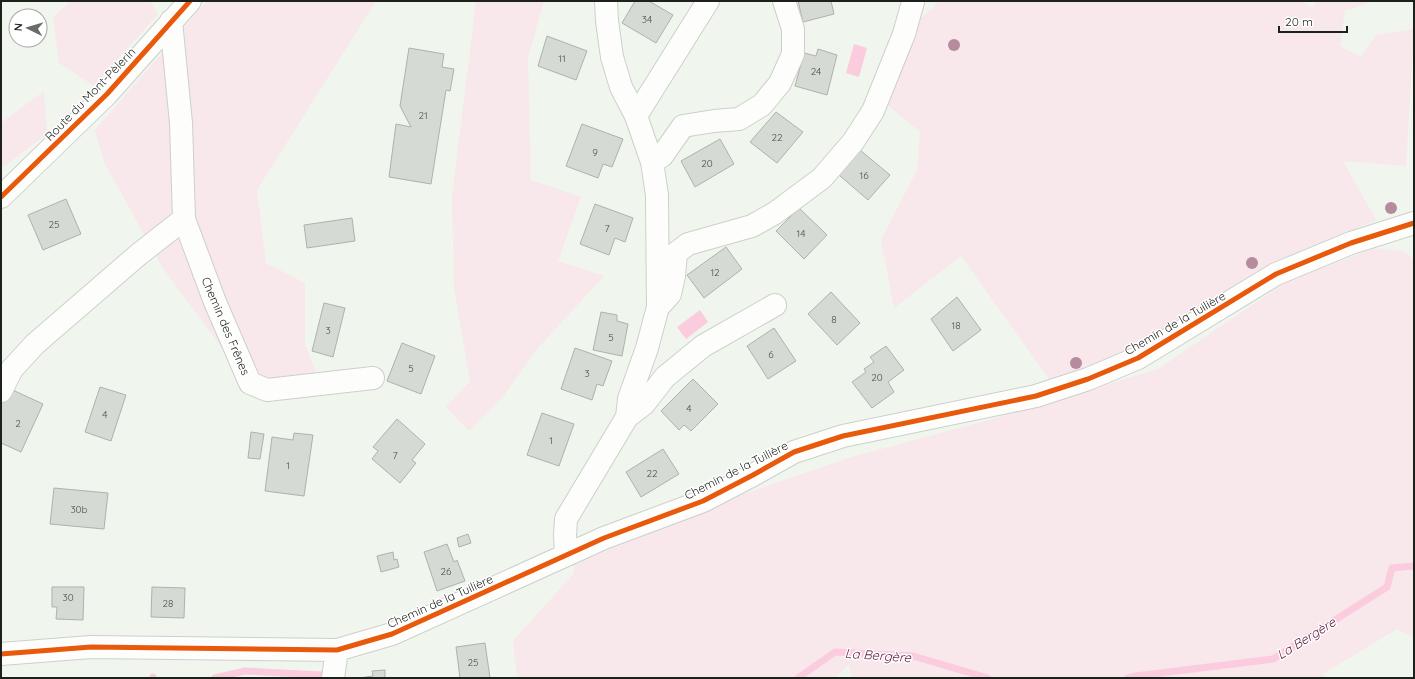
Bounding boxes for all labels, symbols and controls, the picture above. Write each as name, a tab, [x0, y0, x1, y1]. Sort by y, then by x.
north arrow	[8, 8, 48, 48]
scale bar	[1279, 8, 1347, 34]
house number: 34	[642, 13, 652, 26]
text: 20 m	[1285, 14, 1313, 29]
text: N	[11, 22, 25, 32]
street label: Route du Mont-Pèlerin	[42, 44, 138, 144]
house number: 11	[558, 52, 566, 65]
house number: 24	[811, 65, 821, 78]
house number: 21	[418, 109, 428, 122]
house number: 22	[771, 131, 783, 144]
house number: 9	[592, 146, 598, 159]
house number: 20	[701, 157, 713, 170]
house number: 16	[859, 169, 869, 182]
house number: 25	[49, 218, 60, 231]
house number: 7	[604, 222, 610, 235]
house number: 14	[797, 227, 805, 240]
house number: 12	[710, 266, 720, 279]
street label: Chemin des Frênes	[199, 275, 254, 378]
street label: Chemin de la Tuilière	[1122, 288, 1228, 358]
house number: 8	[831, 313, 837, 326]
house number: 18	[951, 319, 961, 332]
house number: 3	[325, 324, 331, 337]
house number: 5	[608, 331, 614, 344]
house number: 6	[768, 348, 774, 361]
house number: 5	[408, 362, 414, 375]
house number: 3	[584, 367, 590, 380]
house number: 20	[871, 371, 883, 384]
house number: 4	[686, 402, 692, 415]
house number: 4	[102, 408, 108, 421]
house number: 2	[15, 417, 21, 430]
house number: 1	[549, 434, 553, 447]
street label: Chemin de la Tuilière	[682, 437, 790, 503]
house number: 7	[392, 449, 398, 462]
house number: 1	[286, 459, 290, 472]
house number: 22	[646, 467, 658, 480]
house number: 30b	[70, 503, 88, 516]
house number: 26	[441, 565, 452, 578]
street label: Chemin de la Tuilière	[385, 571, 495, 631]
house number: 30	[62, 591, 74, 604]
house number: 28	[163, 597, 173, 610]
water label: La Bergère	[1274, 613, 1339, 662]
water label: La Bergère	[844, 645, 912, 665]
house number: 25	[468, 656, 479, 669]

